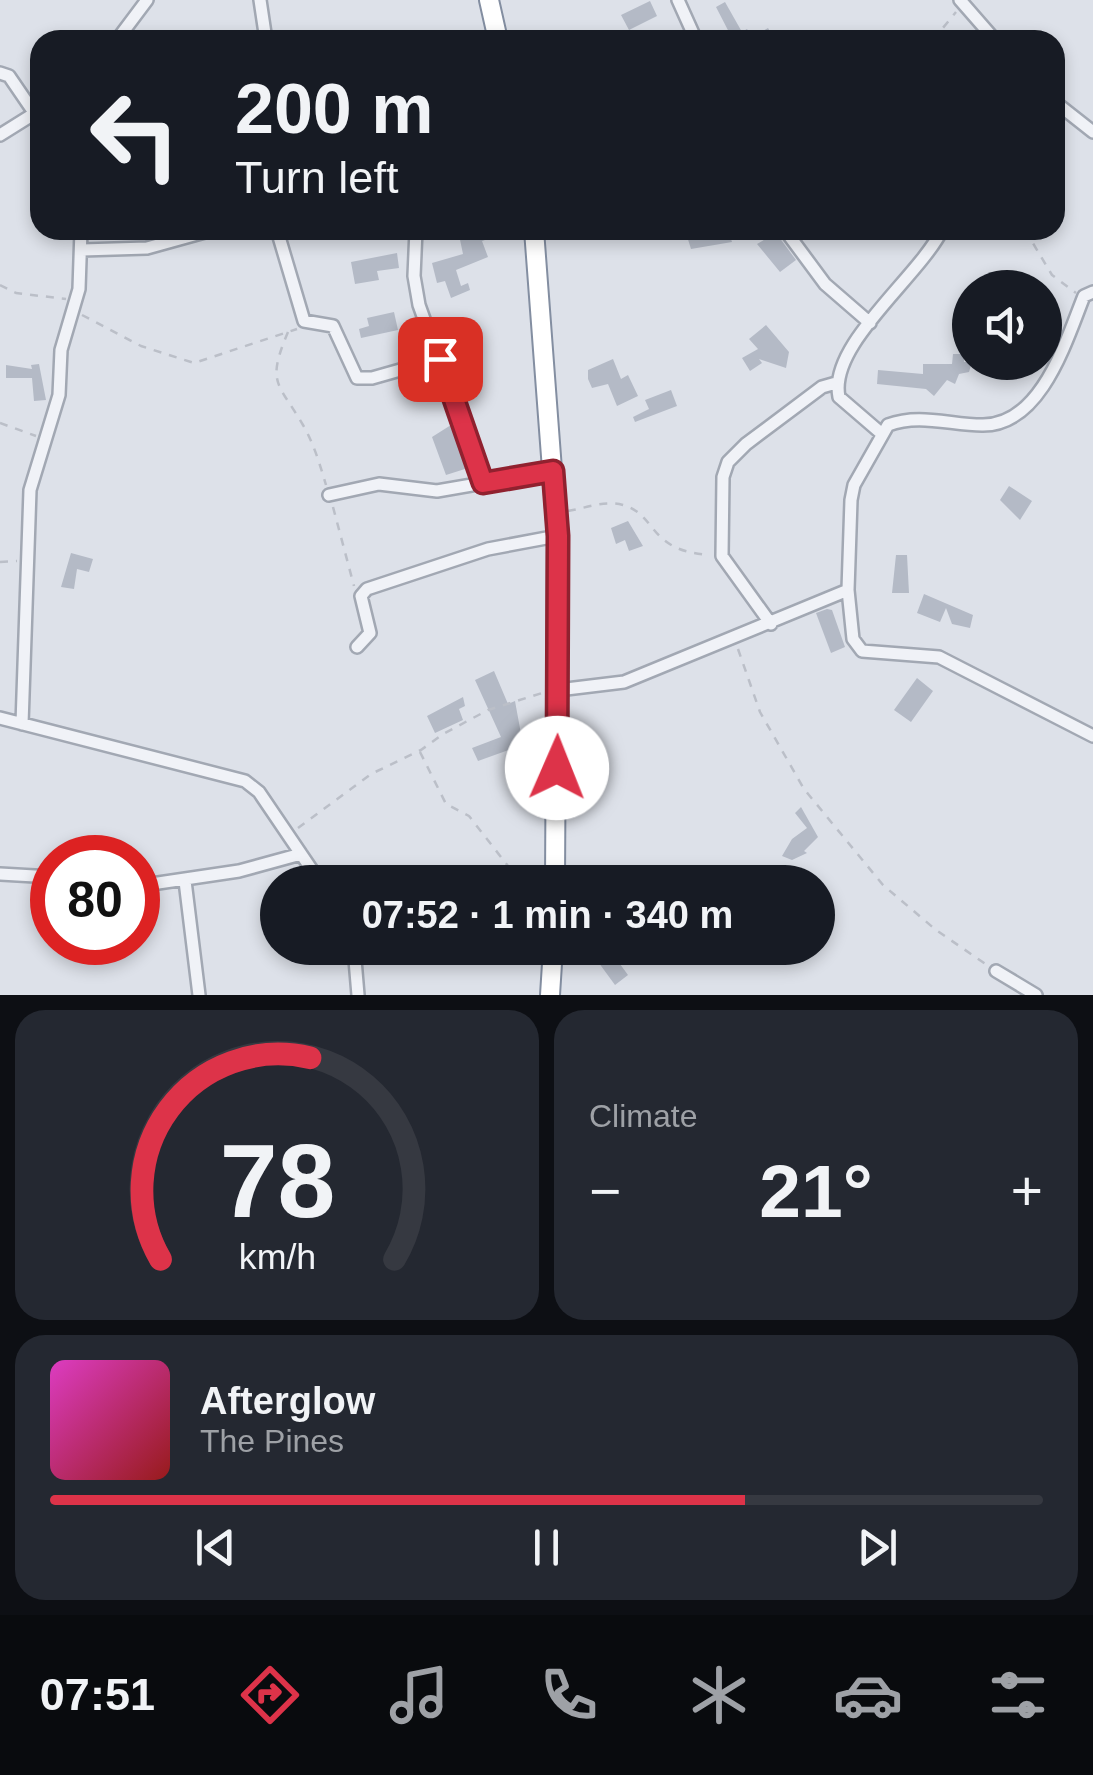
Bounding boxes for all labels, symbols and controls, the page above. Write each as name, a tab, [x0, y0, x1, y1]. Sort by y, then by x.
icon: left	[70, 70, 200, 200]
text: 200 m	[235, 70, 433, 148]
text: Turn left	[235, 152, 398, 203]
map controls	[952, 270, 1062, 380]
button: sound	[952, 270, 1062, 380]
pin	[398, 317, 483, 402]
icon: arrive	[413, 332, 468, 387]
position arrow	[505, 716, 609, 820]
speed limit sign: 80	[30, 835, 160, 965]
text: 07:52 · 1 min · 340 m	[362, 894, 733, 936]
text: Climate	[589, 1098, 697, 1134]
text: 78	[219, 1123, 335, 1239]
text: 21°	[759, 1149, 873, 1233]
text: −	[589, 1160, 621, 1222]
text: +	[1011, 1160, 1043, 1222]
text: km/h	[238, 1237, 316, 1277]
text: Afterglow	[200, 1380, 375, 1422]
text: The Pines	[200, 1423, 344, 1459]
icon: previous	[188, 1520, 243, 1575]
icon: pause	[519, 1520, 574, 1575]
icon: next	[850, 1520, 905, 1575]
icon: directions	[235, 1660, 305, 1730]
icon: music	[384, 1660, 454, 1730]
icon: phone	[534, 1660, 604, 1730]
icon: climate	[684, 1660, 754, 1730]
icon: car	[833, 1660, 903, 1730]
icon: filters	[983, 1660, 1053, 1730]
text: 07:51	[40, 1669, 155, 1720]

